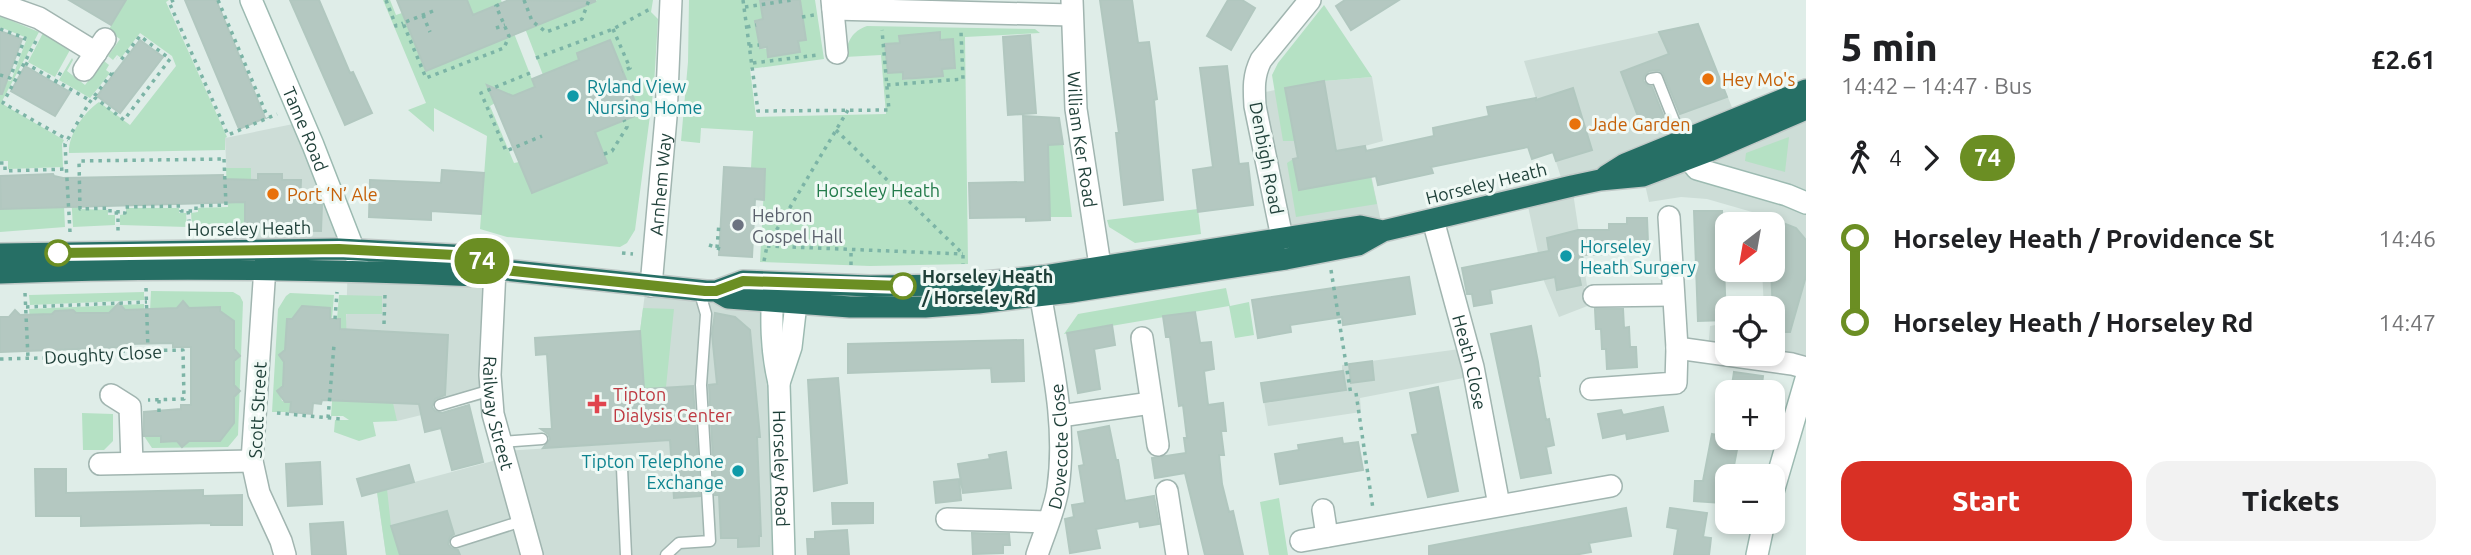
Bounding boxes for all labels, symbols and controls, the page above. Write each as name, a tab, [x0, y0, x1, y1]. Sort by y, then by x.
text: 5 min	[1841, 26, 1938, 68]
text: £2.61	[2371, 45, 2436, 74]
place label: Hey Mo's	[1722, 69, 1795, 89]
street label: William Ker Road	[1065, 71, 1101, 209]
marker: Hey Mo's	[1700, 71, 1716, 87]
text: 14:42 – 14:47 · Bus	[1841, 73, 2032, 98]
place label: Ryland View Nursing Home	[587, 76, 702, 117]
street label: Tame Road	[279, 84, 332, 174]
marker: Ryland View Nursing Home	[565, 88, 581, 104]
street label: Denbigh Road	[1246, 100, 1288, 216]
place label: Jade Garden	[1589, 114, 1690, 134]
marker: Jade Garden	[1567, 116, 1583, 132]
street label: Arnhem Way	[646, 132, 675, 237]
icon: walk	[1841, 139, 1879, 177]
icon: forward	[1912, 139, 1950, 177]
text: 74	[1974, 144, 2001, 171]
text: 4	[1889, 145, 1902, 170]
street label: Horseley Heath	[1423, 158, 1549, 208]
park label: Horseley Heath	[816, 180, 940, 200]
place label: Port ‘N’ Ale	[287, 184, 378, 204]
marker: Port ‘N’ Ale	[265, 186, 281, 202]
place label: Hebron Gospel Hall	[752, 205, 843, 246]
north arrow	[1715, 212, 1785, 282]
map controls	[1715, 212, 1785, 534]
street label: Horseley Heath	[187, 217, 311, 239]
marker: Hebron Gospel Hall	[730, 217, 746, 233]
text: Horseley Heath / Providence St	[1893, 224, 2274, 253]
text: 14:46	[2378, 226, 2436, 251]
place label: Horseley Heath Surgery	[1580, 236, 1696, 277]
line badge: 74	[450, 238, 514, 284]
unlabelled marker	[45, 240, 71, 266]
text: 74	[468, 247, 496, 274]
marker: Horseley Heath Surgery	[1558, 248, 1574, 264]
place label: Horseley Heath / Horseley Rd	[921, 266, 1053, 307]
marker: Horseley Heath / Horseley Rd	[890, 273, 916, 299]
button: locate	[1715, 296, 1785, 366]
text: Horseley Heath / Horseley Rd	[1893, 308, 2253, 337]
text: 14:47	[2378, 310, 2436, 335]
street label: Heath Close	[1449, 312, 1491, 411]
street label: Doughty Close	[44, 341, 162, 367]
street label: Railway Street	[480, 356, 518, 472]
street label: Scott Street	[244, 361, 270, 459]
button: +	[1715, 380, 1785, 450]
street label: Dovecote Close	[1044, 382, 1071, 511]
place label: Tipton Dialysis Center	[613, 384, 732, 425]
marker: Tipton Dialysis Center	[587, 394, 607, 414]
street label: Horseley Road	[770, 410, 793, 527]
place label: Tipton Telephone Exchange	[581, 451, 724, 492]
button: Start	[1841, 461, 2132, 541]
button: Tickets	[2146, 461, 2436, 541]
marker: Tipton Telephone Exchange	[730, 463, 746, 479]
button: −	[1715, 464, 1785, 534]

